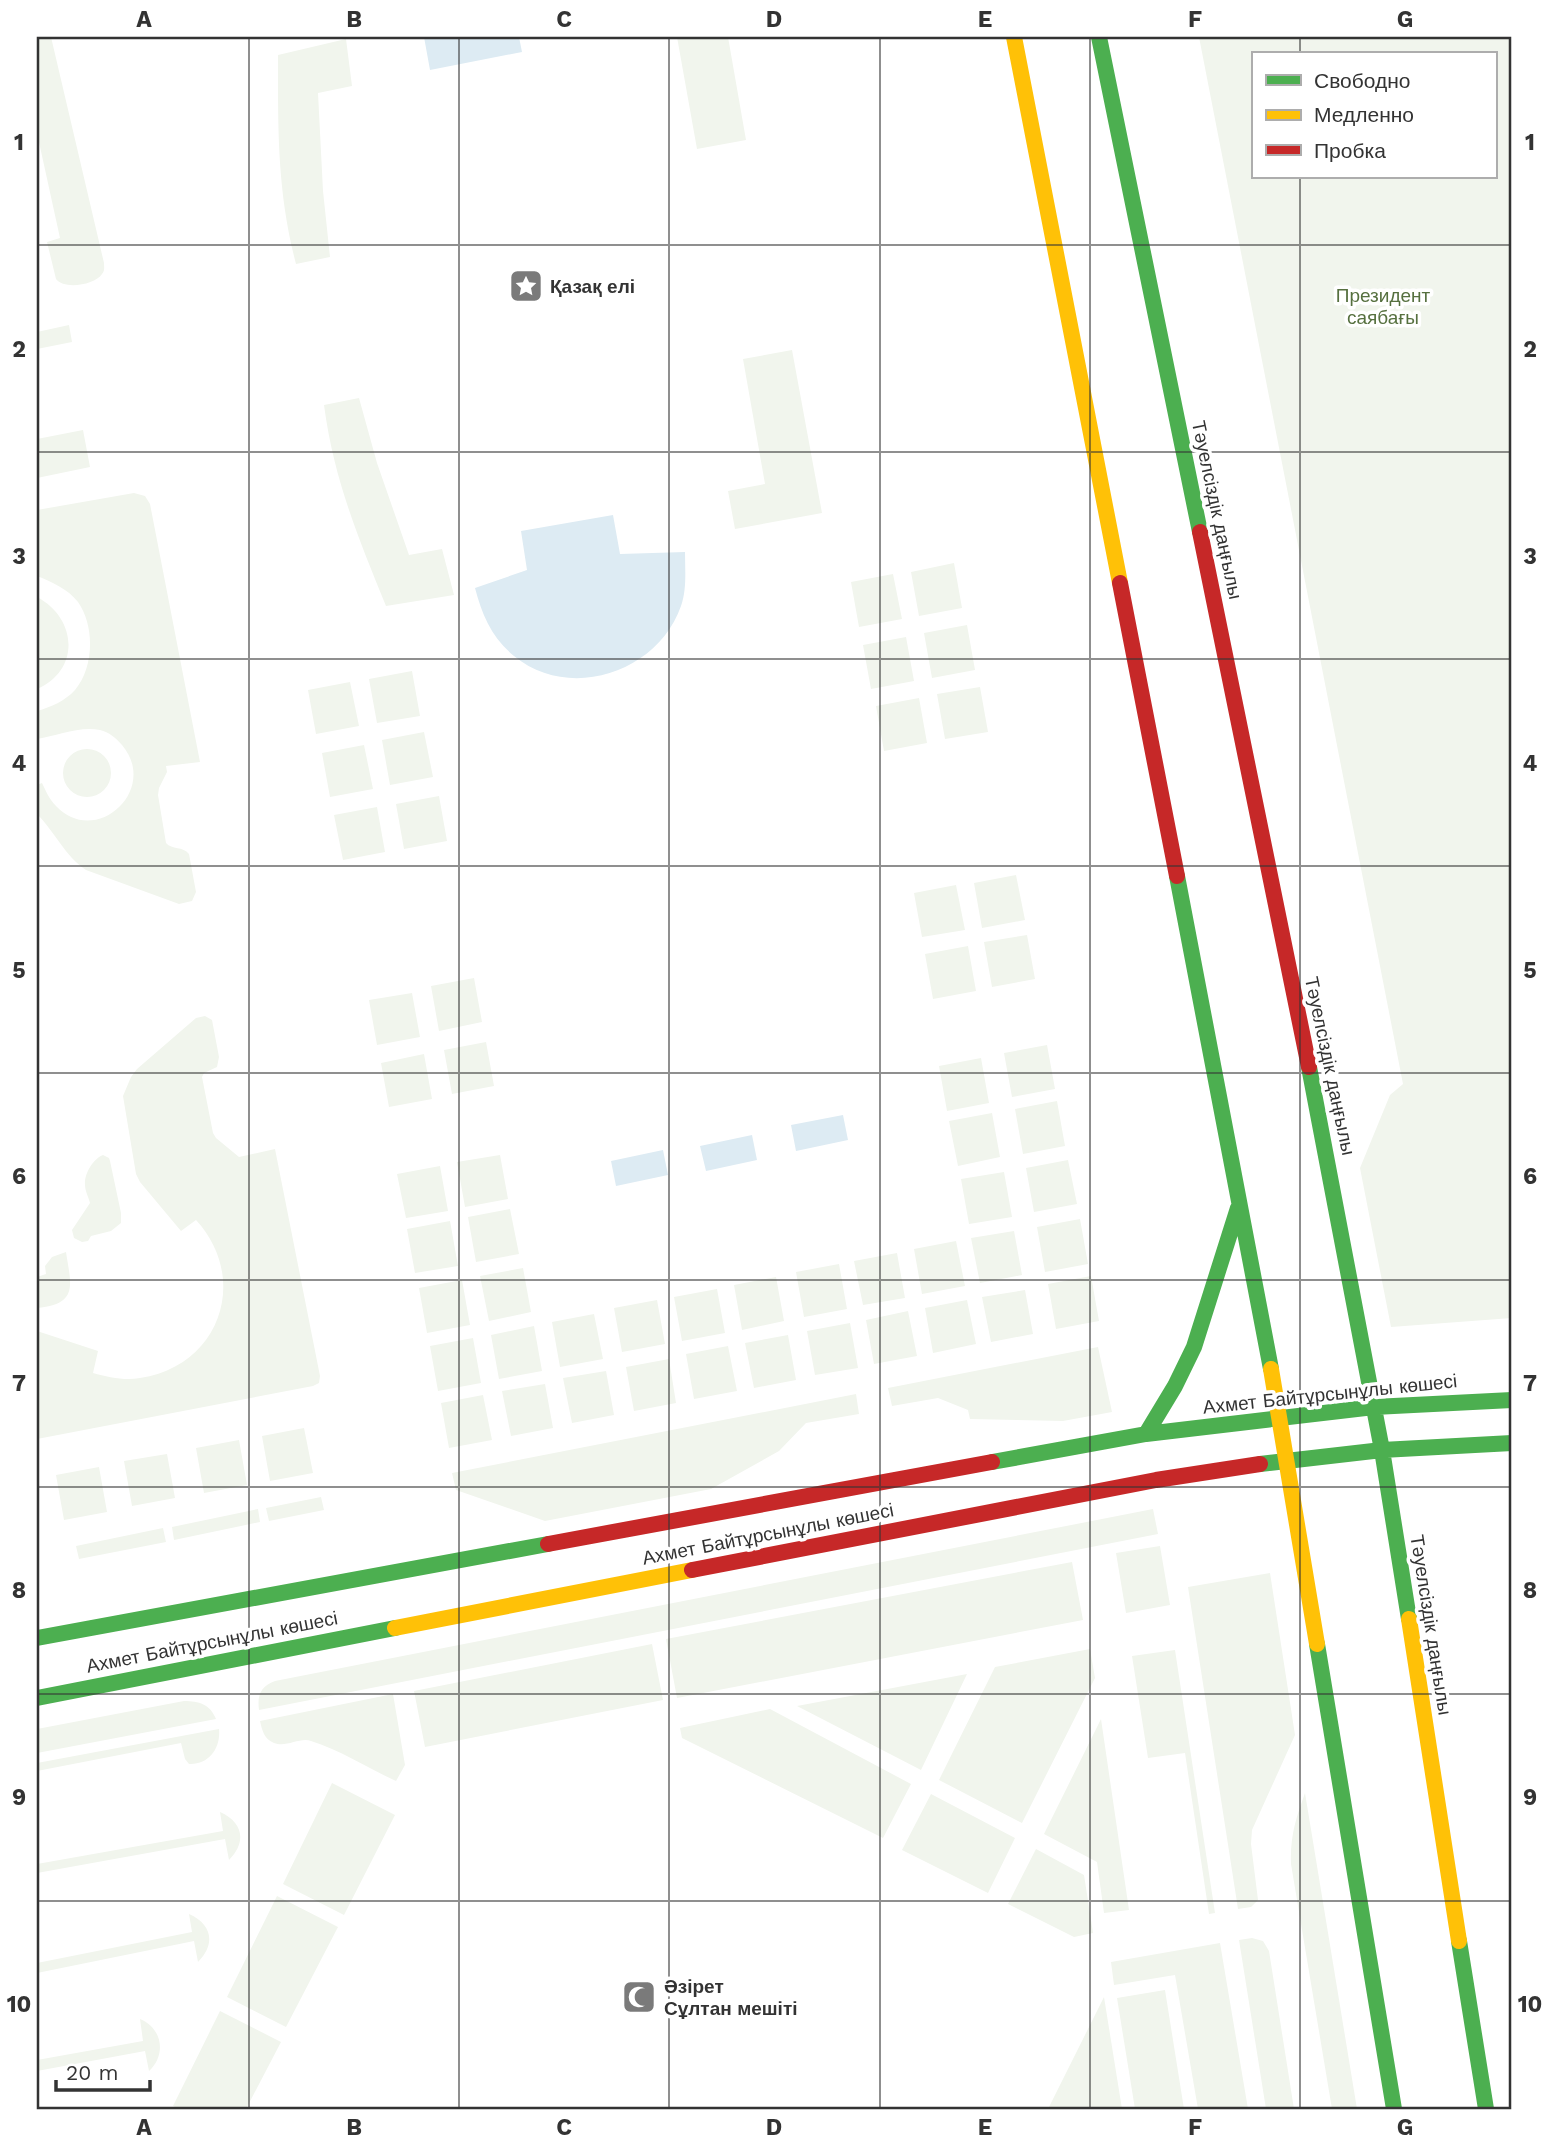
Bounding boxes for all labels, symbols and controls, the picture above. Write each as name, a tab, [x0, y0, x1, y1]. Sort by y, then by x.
text: A	[136, 6, 152, 33]
text: B	[346, 6, 362, 33]
text: C	[556, 6, 572, 33]
text: D	[766, 6, 782, 33]
text: E	[978, 6, 992, 33]
text: F	[1188, 6, 1202, 33]
text: G	[1397, 6, 1413, 33]
legend	[1252, 52, 1496, 178]
text: Свободно	[1314, 68, 1411, 93]
text: Медленно	[1314, 102, 1414, 127]
text: 1	[14, 129, 24, 156]
text: 1	[1525, 129, 1535, 156]
text: Пробка	[1314, 138, 1386, 163]
place icon: Қазақ елі	[507, 267, 545, 305]
place label: Қазақ елі	[550, 275, 635, 298]
park label: Президент саябағы	[1336, 284, 1431, 329]
text: 2	[12, 336, 26, 363]
text: 2	[1523, 336, 1537, 363]
street label: Тәуелсіздік даңғылы	[1187, 419, 1247, 601]
text: 3	[12, 543, 26, 570]
text: 3	[1523, 543, 1537, 570]
text: 4	[12, 750, 27, 777]
text: 4	[1523, 750, 1538, 777]
text: 5	[12, 957, 26, 984]
text: 5	[1523, 957, 1537, 984]
street label: Тәуелсіздік даңғылы	[1300, 975, 1360, 1157]
text: 6	[12, 1163, 26, 1190]
text: 6	[1523, 1163, 1537, 1190]
street label: Ахмет Байтұрсынұлы көшесі	[1202, 1369, 1458, 1419]
text: 7	[12, 1370, 26, 1397]
text: 7	[1523, 1370, 1537, 1397]
street label: Ахмет Байтұрсынұлы көшесі	[640, 1498, 896, 1570]
street label: Тәуелсіздік даңғылы	[1405, 1533, 1457, 1717]
text: 8	[12, 1577, 26, 1604]
text: 8	[1523, 1577, 1537, 1604]
street label: Ахмет Байтұрсынұлы көшесі	[84, 1606, 340, 1678]
text: 9	[12, 1784, 26, 1811]
text: 9	[1523, 1784, 1537, 1811]
place label: Әзірет Сұлтан мешіті	[664, 1975, 797, 2020]
mosque icon: Әзірет Сұлтан мешіті	[620, 1978, 658, 2016]
text: 10	[7, 1991, 31, 2018]
text: 10	[1518, 1991, 1542, 2018]
scale bar	[56, 2048, 150, 2092]
text: 20 m	[66, 2060, 118, 2085]
text: A	[136, 2114, 152, 2141]
text: B	[346, 2114, 362, 2141]
text: C	[556, 2114, 572, 2141]
text: D	[766, 2114, 782, 2141]
text: E	[978, 2114, 992, 2141]
text: F	[1188, 2114, 1202, 2141]
text: G	[1397, 2114, 1413, 2141]

